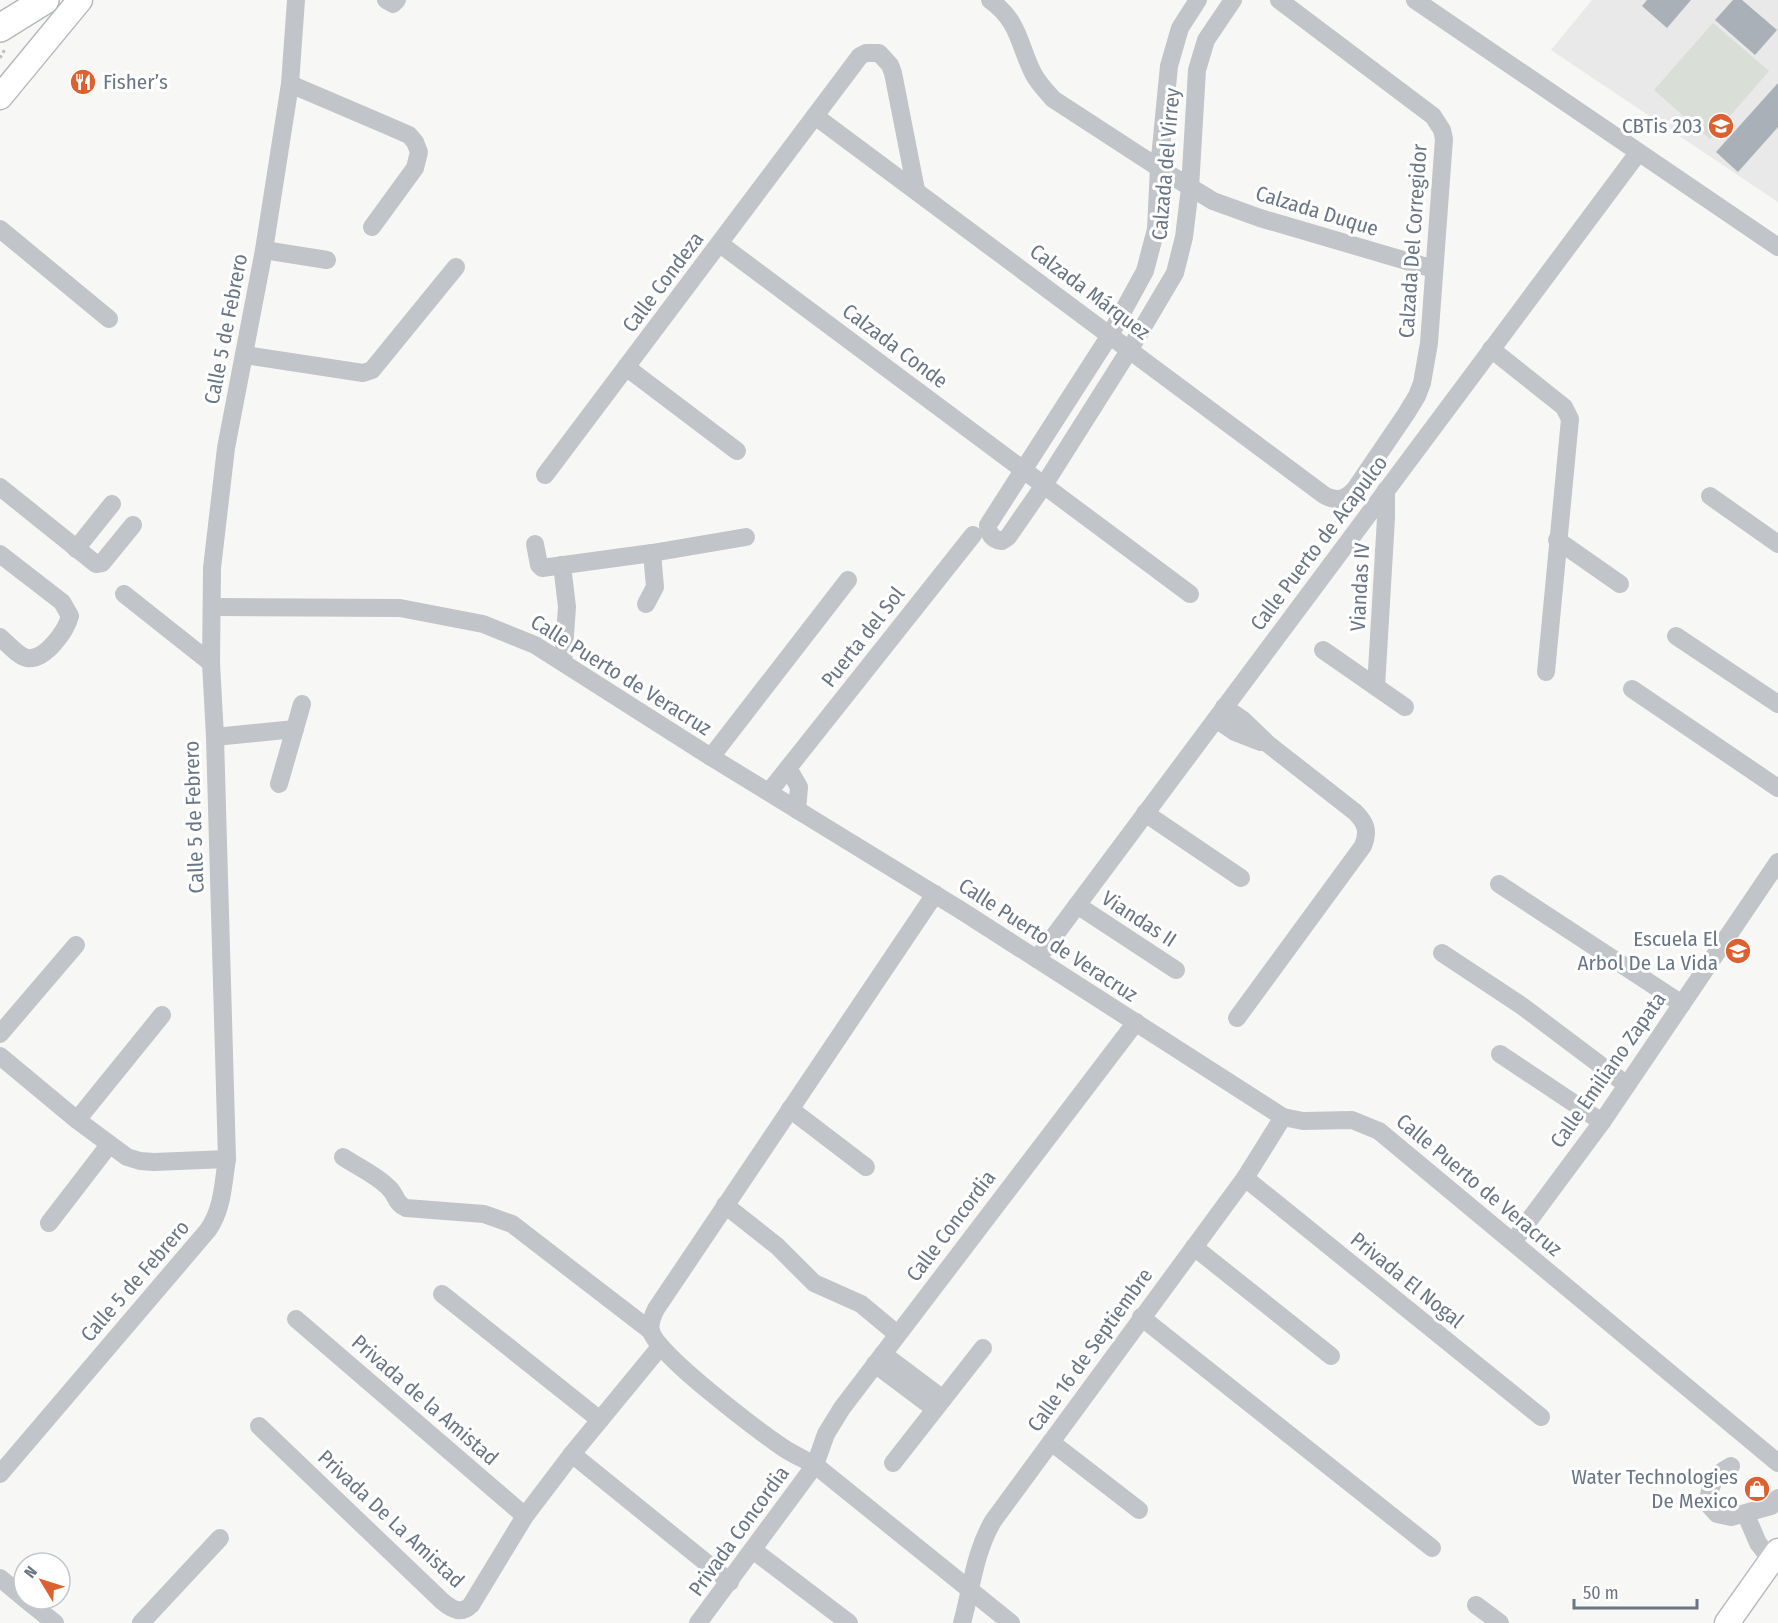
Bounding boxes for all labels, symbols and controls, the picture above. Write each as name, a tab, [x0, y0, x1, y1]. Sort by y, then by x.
restaurant icon: Fisher’s	[68, 67, 98, 97]
place label: Fisher’s	[103, 69, 168, 95]
street label: Calzada del Virrey	[1146, 86, 1186, 241]
school or university icon: CBTis 203	[1706, 111, 1736, 141]
place label: CBTis 203	[1622, 113, 1702, 139]
street label: Calzada Del Corregidor	[1393, 142, 1433, 339]
street label: Calzada Duque	[1253, 180, 1381, 242]
street label: Calle Condeza	[617, 227, 709, 337]
street label: Calzada Márquez	[1025, 238, 1155, 346]
street label: Calle 5 de Febrero	[199, 251, 253, 407]
street label: Calzada Conde	[837, 298, 953, 394]
street label: Calle Puerto de Acapulco	[1245, 450, 1393, 636]
street label: Viandas IV	[1345, 542, 1375, 632]
street label: Puerta del Sol	[816, 581, 911, 692]
street label: Calle Puerto de Veracruz	[526, 609, 716, 741]
street label: Calle 5 de Febrero	[178, 740, 210, 894]
street label: Calle Puerto de Veracruz	[954, 872, 1142, 1008]
street label: Viandas II	[1097, 885, 1181, 953]
place label: Escuela El Arbol De La Vida	[1578, 926, 1718, 976]
school or university icon: Escuela El Arbol De La Vida	[1723, 936, 1753, 966]
street label: Calle Emiliano Zapata	[1545, 987, 1671, 1153]
street label: Calle Puerto de Veracruz	[1391, 1108, 1567, 1262]
street label: Calle Concordia	[901, 1165, 1001, 1287]
street label: Calle 5 de Febrero	[75, 1215, 195, 1347]
street label: Privada El Nogal	[1345, 1226, 1469, 1334]
street label: Calle 16 de Septiembre	[1022, 1263, 1158, 1437]
street label: Privada de la Amistad	[346, 1329, 504, 1471]
street label: Privada De La Amistad	[312, 1444, 470, 1594]
street label: Privada Concordia	[683, 1461, 795, 1601]
place label: Water Technologies De Mexico	[1571, 1464, 1738, 1514]
shop icon: Water Technologies De Mexico	[1742, 1474, 1772, 1504]
north arrow	[12, 1551, 72, 1611]
text: N	[20, 1562, 41, 1582]
scale bar	[1574, 1572, 1697, 1610]
text: 50 m	[1583, 1582, 1619, 1604]

